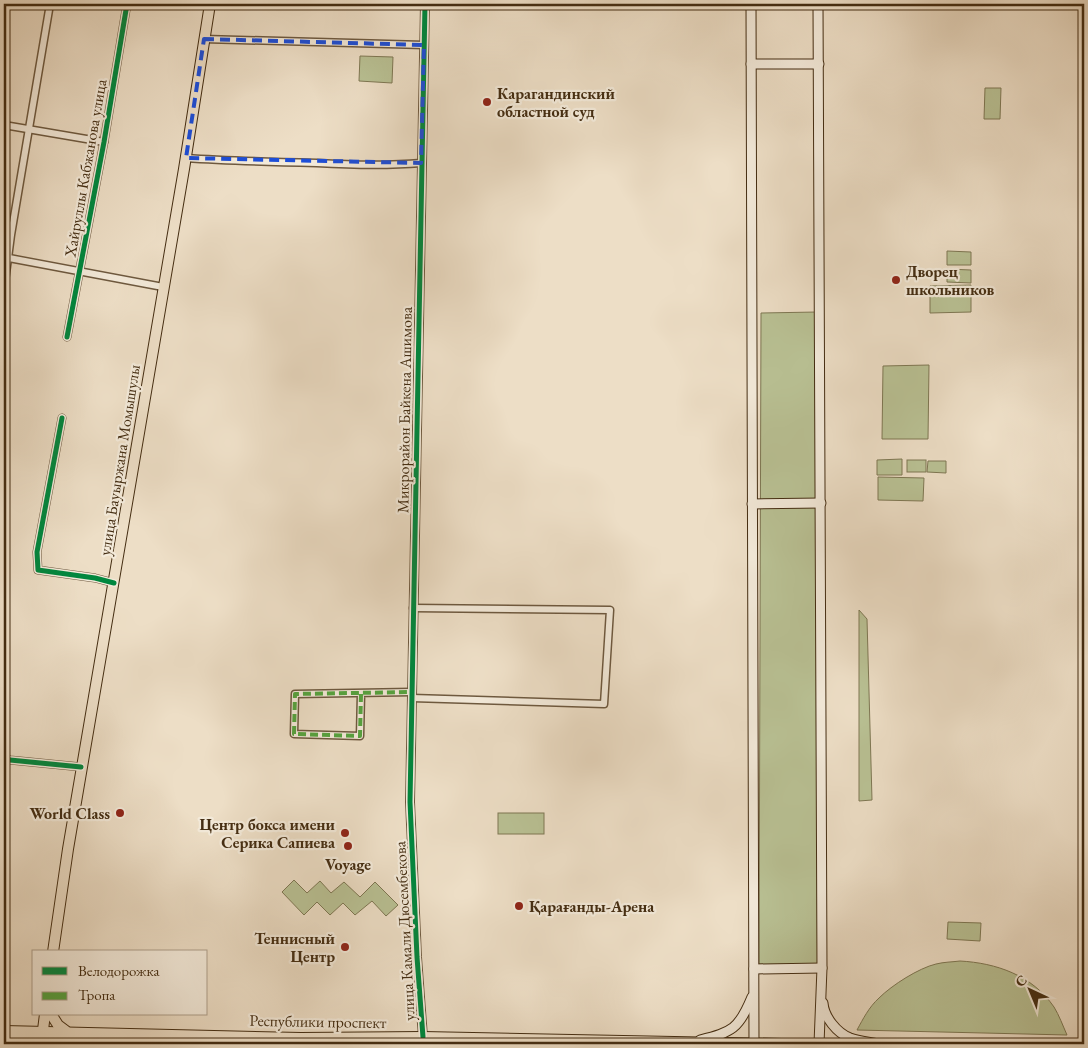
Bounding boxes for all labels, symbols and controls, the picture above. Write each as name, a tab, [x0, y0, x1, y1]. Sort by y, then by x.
street label: Хайруллы Кабжанова улица	[59, 77, 112, 260]
place label: Карагандинский областной суд	[497, 83, 616, 122]
marker: Карагандинский областной суд	[481, 96, 493, 108]
place label: Дворец школьников	[906, 261, 995, 300]
marker: Дворец школьников	[890, 274, 902, 286]
street label: Микрорайон Байкена Ашимова	[392, 306, 417, 513]
street label: улица Бауыржана Момышулы	[94, 363, 145, 557]
place label: World Class	[30, 803, 110, 824]
marker: World Class	[114, 807, 126, 819]
place label: Центр бокса имени Серика Сапиева	[199, 814, 336, 853]
marker: Центр бокса имени Серика Сапиева	[339, 827, 351, 839]
marker: Voyage	[342, 840, 354, 852]
street label: улица Камали Дюсембекова	[389, 840, 420, 1021]
place label: Voyage	[325, 854, 371, 875]
place label: Қарағанды-Арена	[529, 896, 655, 917]
marker: Қарағанды-Арена	[513, 900, 525, 912]
place label: Теннисный Центр	[254, 928, 336, 967]
marker: Теннисный Центр	[339, 941, 351, 953]
legend	[32, 950, 208, 1016]
text: Велодорожка	[78, 961, 159, 980]
north arrow	[1006, 966, 1056, 1016]
text: С	[1011, 971, 1031, 991]
text: Тропа	[78, 985, 115, 1004]
street label: Республики проспект	[249, 1010, 387, 1033]

